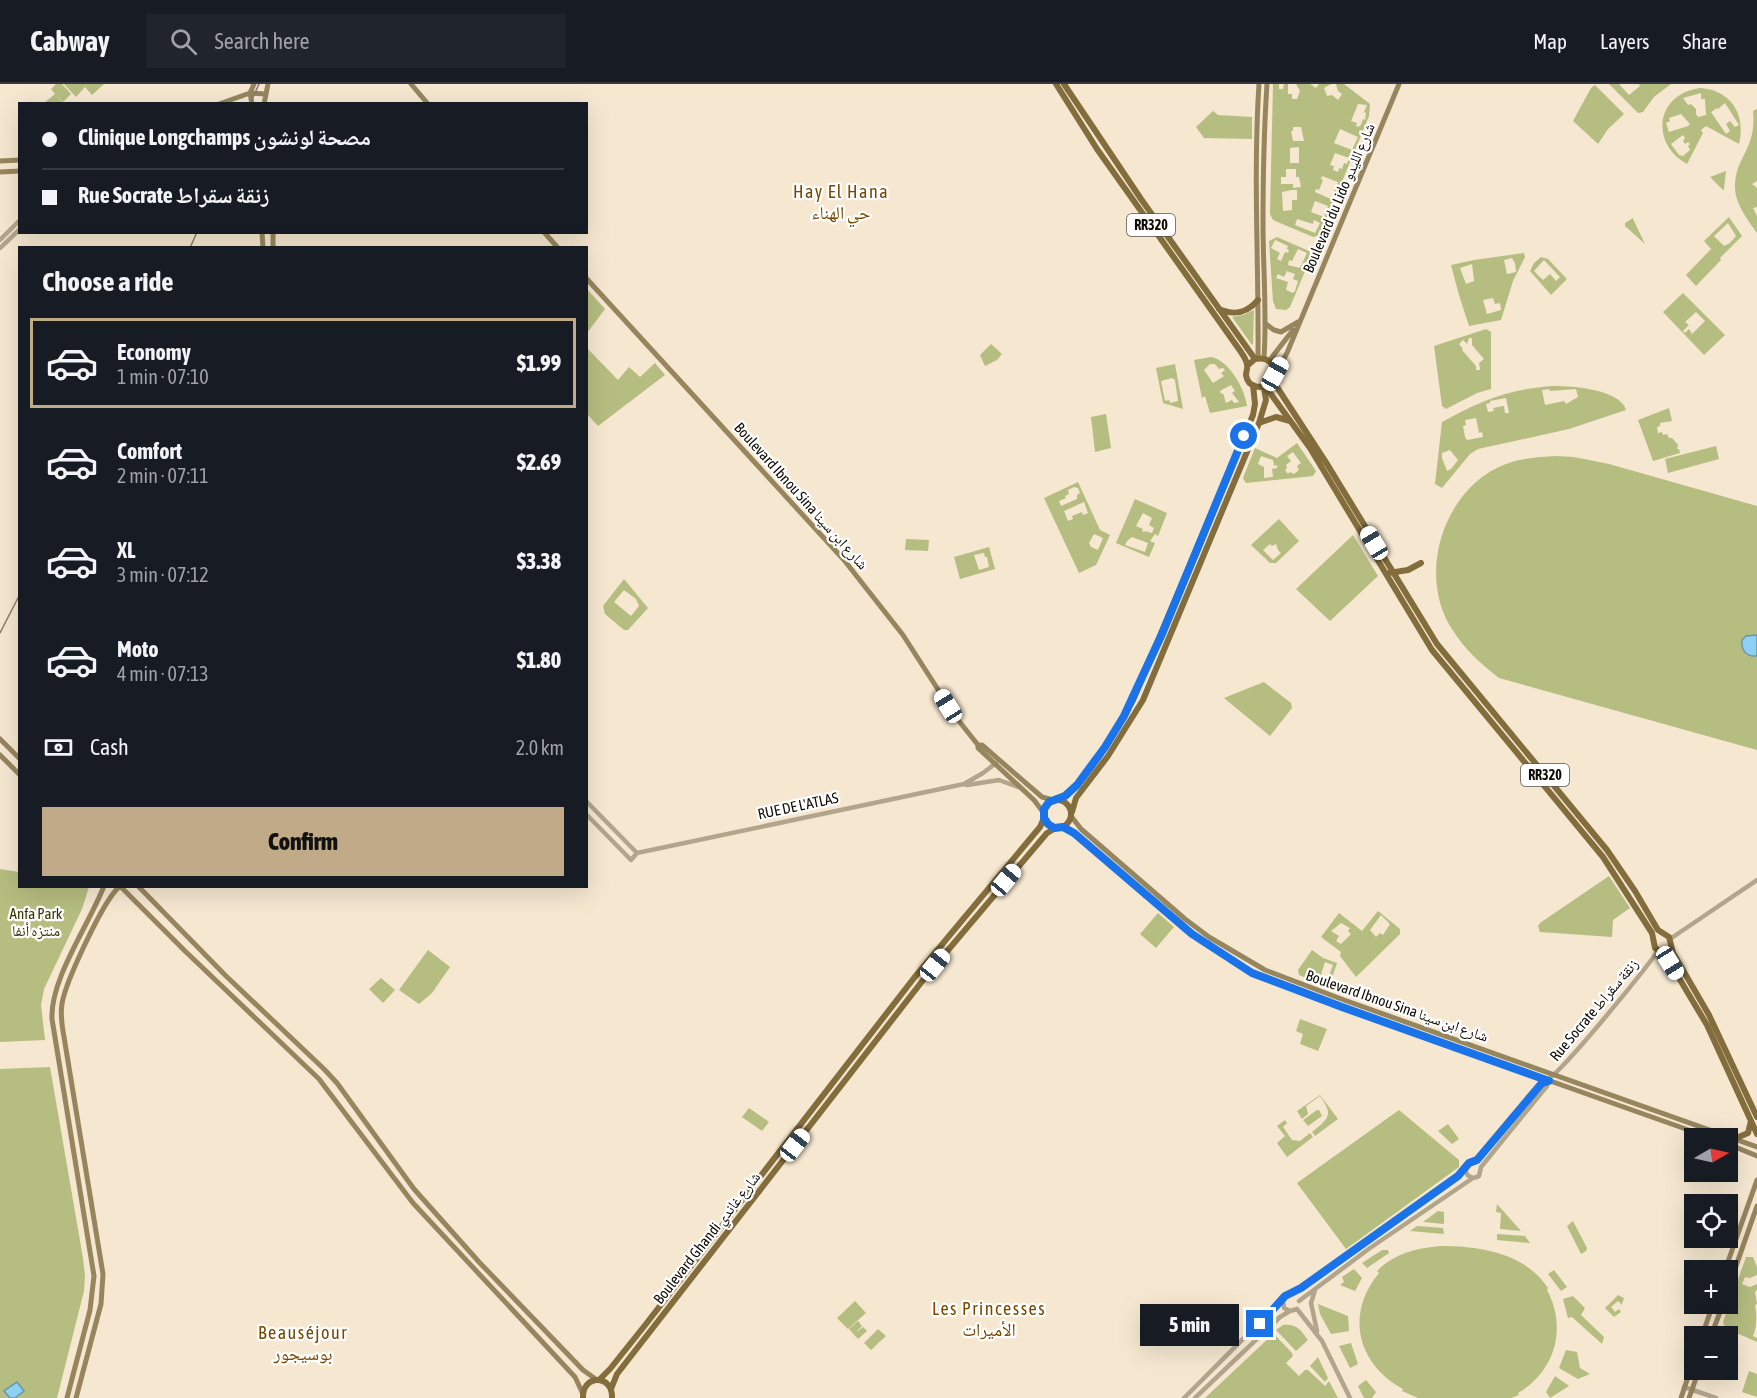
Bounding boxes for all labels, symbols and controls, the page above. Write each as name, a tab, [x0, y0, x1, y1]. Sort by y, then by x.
search box	[146, 14, 566, 68]
text: Cabway	[30, 25, 110, 57]
icon: search	[167, 25, 200, 58]
text: Search here	[215, 28, 310, 54]
text: Map	[1533, 29, 1567, 53]
text: Layers	[1600, 29, 1650, 53]
text: Share	[1683, 29, 1727, 53]
street label: Boulevard du Lido شارع الليدو	[1299, 120, 1380, 276]
text: Clinique Longchamps مصحة لونشون	[78, 124, 371, 150]
district label: Hay El Hana حي الهناء	[793, 181, 889, 228]
text: Rue Socrate زنقة سقراط	[78, 182, 269, 208]
road number: RR320	[1127, 214, 1175, 236]
text: Choose a ride	[42, 266, 174, 297]
icon: car	[45, 336, 99, 390]
text: Economy	[117, 339, 191, 365]
text: $1.99	[517, 350, 561, 376]
car	[1258, 354, 1292, 394]
text: 1 min · 07:10	[117, 365, 209, 388]
street label: Boulevard Ibnou Sina شارع ابن سينا	[729, 419, 872, 574]
route start	[1230, 422, 1257, 449]
icon: car	[45, 435, 99, 489]
text: Comfort	[117, 438, 182, 464]
text: $2.69	[517, 449, 561, 475]
text: 2 min · 07:11	[117, 464, 209, 487]
car	[1357, 523, 1391, 563]
icon: car	[45, 534, 99, 588]
text: XL	[117, 537, 135, 563]
text: $3.38	[517, 548, 561, 574]
text: 3 min · 07:12	[117, 563, 209, 586]
icon: car	[45, 633, 99, 687]
text: Moto	[117, 636, 159, 662]
text: $1.80	[517, 647, 561, 673]
text: 4 min · 07:13	[117, 662, 209, 685]
car	[931, 686, 965, 726]
icon: cash	[42, 731, 75, 764]
text: Cash	[90, 734, 129, 760]
text: 2.0 km	[516, 736, 564, 759]
road number: RR320	[1521, 764, 1569, 786]
street label: RUE DE L'ATLAS	[756, 789, 840, 822]
button: Confirm	[42, 807, 564, 876]
car	[988, 860, 1024, 900]
park label: Anfa Park منتزه أنفا	[10, 905, 63, 940]
car	[1653, 943, 1687, 983]
car	[917, 945, 953, 985]
street label: Rue Socrate زنقة سقراط	[1546, 955, 1642, 1065]
street label: Boulevard Ibnou Sina شارع ابن سينا	[1303, 966, 1491, 1047]
car	[777, 1125, 813, 1165]
north arrow	[1684, 1128, 1738, 1182]
map controls	[1684, 1128, 1738, 1380]
street label: Boulevard Ghandi شارع غاندي	[650, 1168, 767, 1310]
button: locate	[1684, 1194, 1738, 1248]
button: +	[1684, 1260, 1738, 1314]
district label: Les Princesses الأميرات	[932, 1298, 1046, 1340]
callout: 5 min	[1140, 1303, 1239, 1345]
route end	[1246, 1310, 1273, 1337]
text: 5 min	[1169, 1313, 1210, 1336]
district label: Beauséjour بوسيجور	[258, 1322, 348, 1365]
button: −	[1684, 1326, 1738, 1380]

